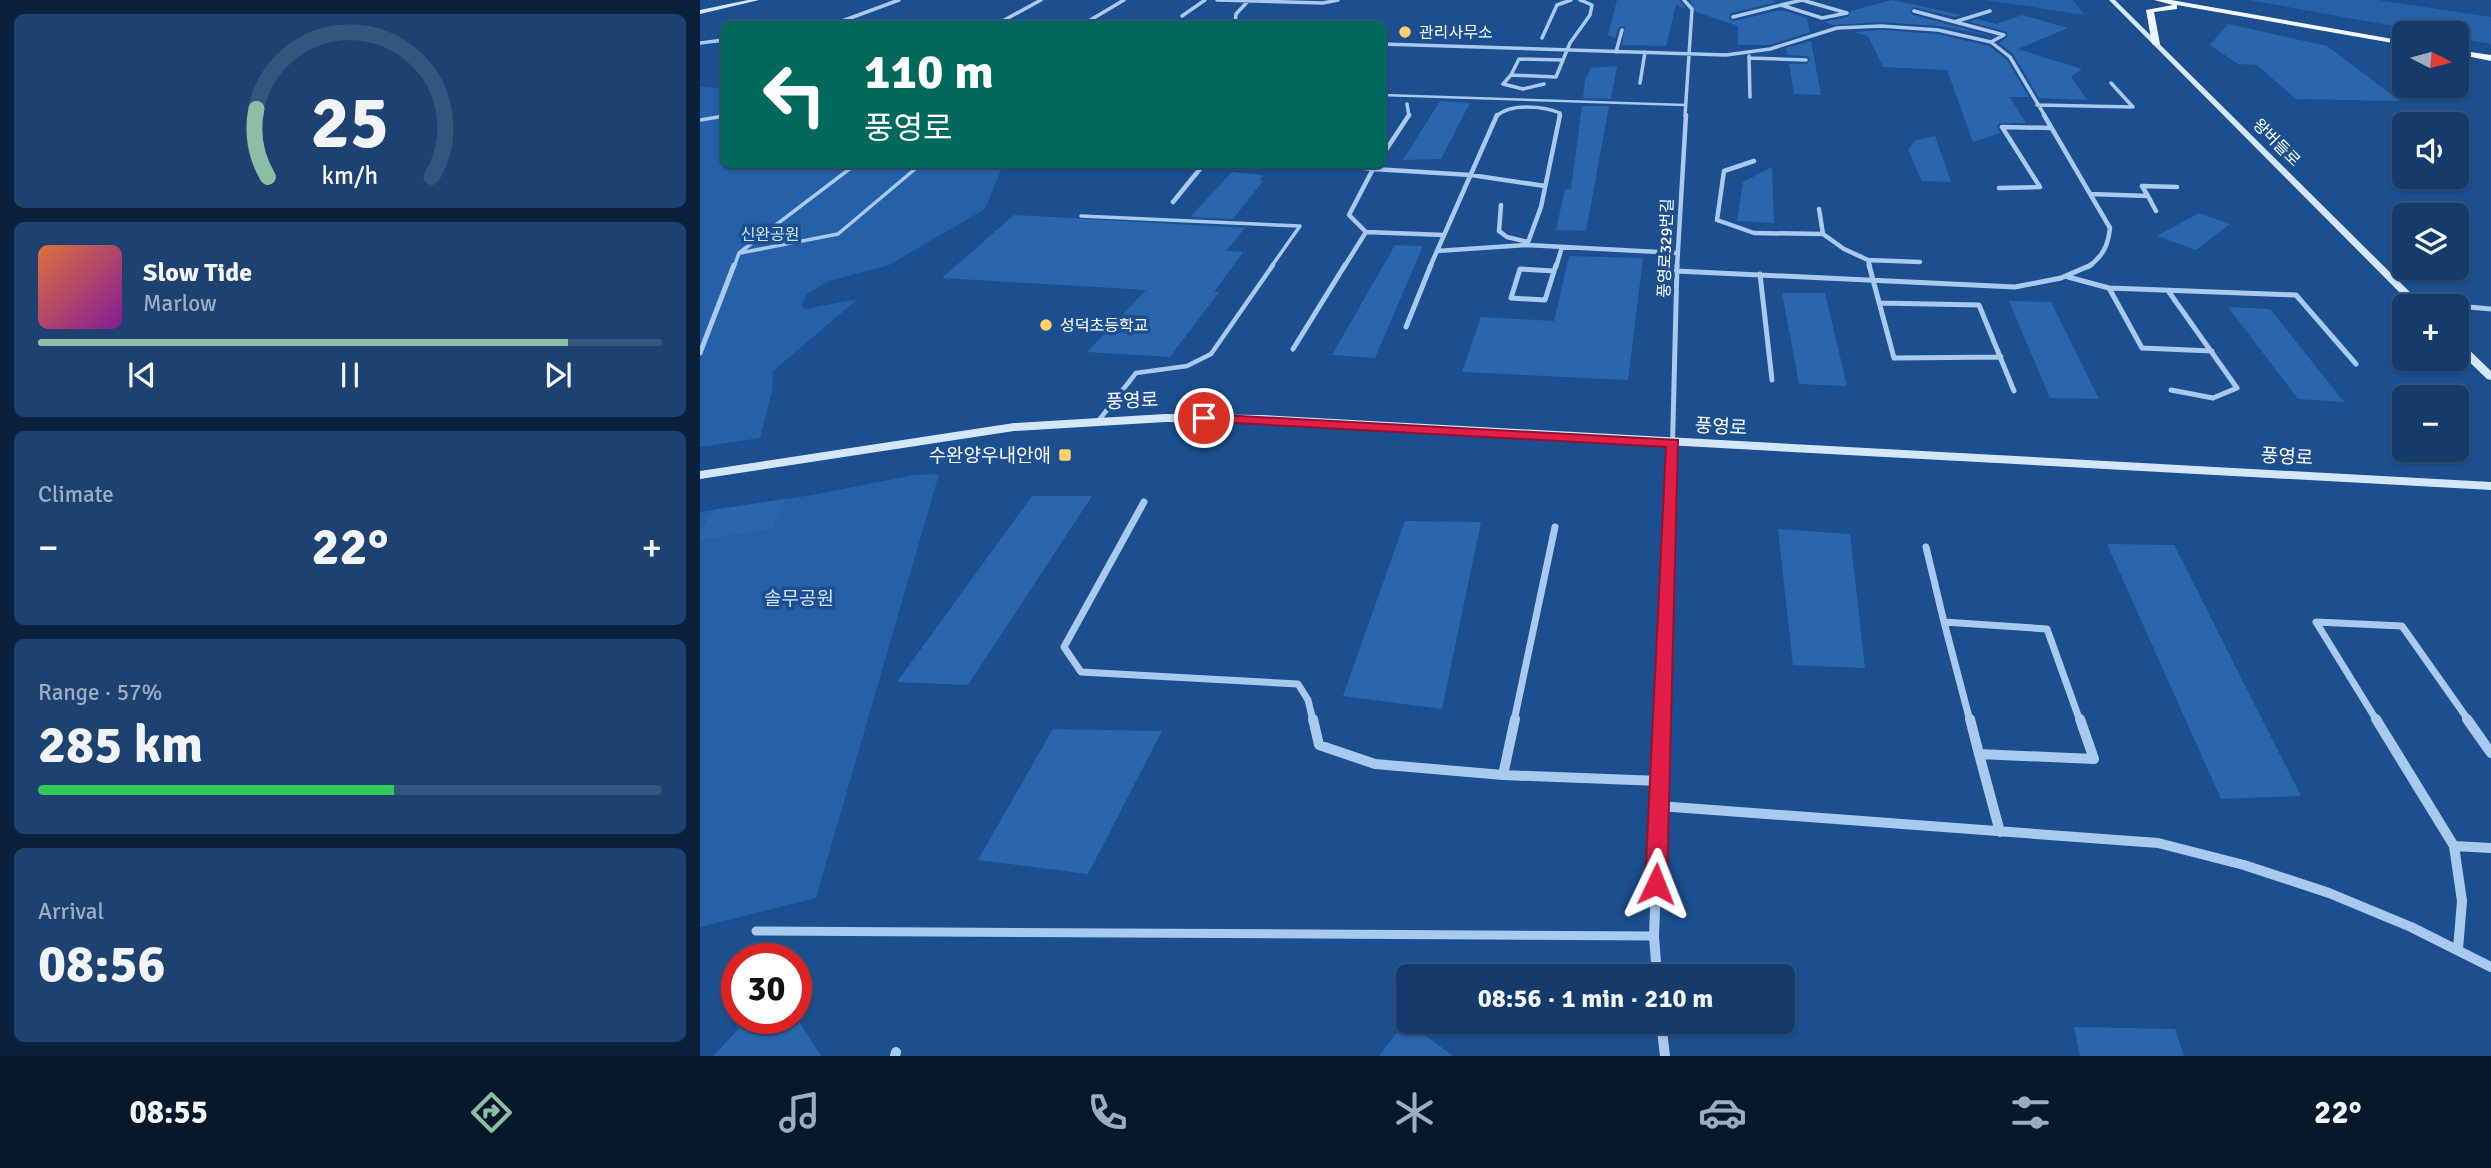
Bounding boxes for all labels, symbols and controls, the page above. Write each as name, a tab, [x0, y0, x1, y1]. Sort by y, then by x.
north arrow	[2392, 21, 2469, 98]
map controls	[2392, 21, 2469, 462]
place label: 관리사무소	[1419, 23, 1493, 43]
marker: 관리사무소	[1397, 24, 1413, 40]
text: 110 m	[864, 42, 994, 102]
icon: left	[749, 49, 840, 140]
text: 25	[311, 80, 389, 169]
text: 풍영로	[864, 109, 952, 148]
button: sound	[2392, 112, 2469, 189]
street label: 왕버들로	[2248, 115, 2304, 171]
text: km/h	[322, 160, 378, 191]
street label: 풍영로329번길	[1654, 198, 1678, 298]
button: layers	[2392, 203, 2469, 280]
park label: 신완공원	[741, 225, 799, 245]
text: Slow Tide	[143, 257, 252, 289]
text: Marlow	[143, 289, 217, 318]
button: +	[2392, 294, 2469, 371]
place label: 성덕초등학교	[1060, 316, 1148, 336]
marker: 성덕초등학교	[1038, 317, 1054, 333]
icon: previous	[123, 356, 161, 394]
icon: pause	[331, 356, 369, 394]
icon: next	[539, 356, 577, 394]
button: −	[2392, 385, 2469, 462]
street label: 풍영로	[1105, 388, 1159, 414]
pin	[1174, 388, 1234, 448]
icon: arrive	[1185, 399, 1223, 437]
street label: 풍영로	[1694, 414, 1748, 440]
place label: 수완양우내안애	[929, 444, 1051, 468]
street label: 풍영로	[2260, 444, 2314, 470]
marker: 수완양우내안애	[1057, 447, 1073, 463]
text: Climate	[38, 480, 114, 509]
text: 22°	[312, 515, 388, 579]
text: −	[38, 524, 59, 571]
text: +	[641, 524, 662, 571]
park label: 솔무공원	[764, 587, 834, 611]
text: Range · 57%	[38, 678, 162, 707]
text: 285 km	[38, 713, 203, 777]
position arrow	[1619, 847, 1693, 921]
text: Arrival	[38, 897, 104, 926]
text: 08:56	[38, 932, 166, 996]
speed limit sign: 30	[721, 943, 812, 1034]
text: 08:56 · 1 min · 210 m	[1478, 983, 1713, 1015]
icon: directions	[467, 1088, 516, 1137]
icon: music	[775, 1088, 824, 1137]
icon: phone	[1083, 1088, 1132, 1137]
icon: climate	[1390, 1088, 1439, 1137]
icon: car	[1698, 1088, 1747, 1137]
icon: filters	[2006, 1088, 2055, 1137]
text: 08:55	[129, 1093, 208, 1132]
text: 22°	[2314, 1093, 2361, 1132]

